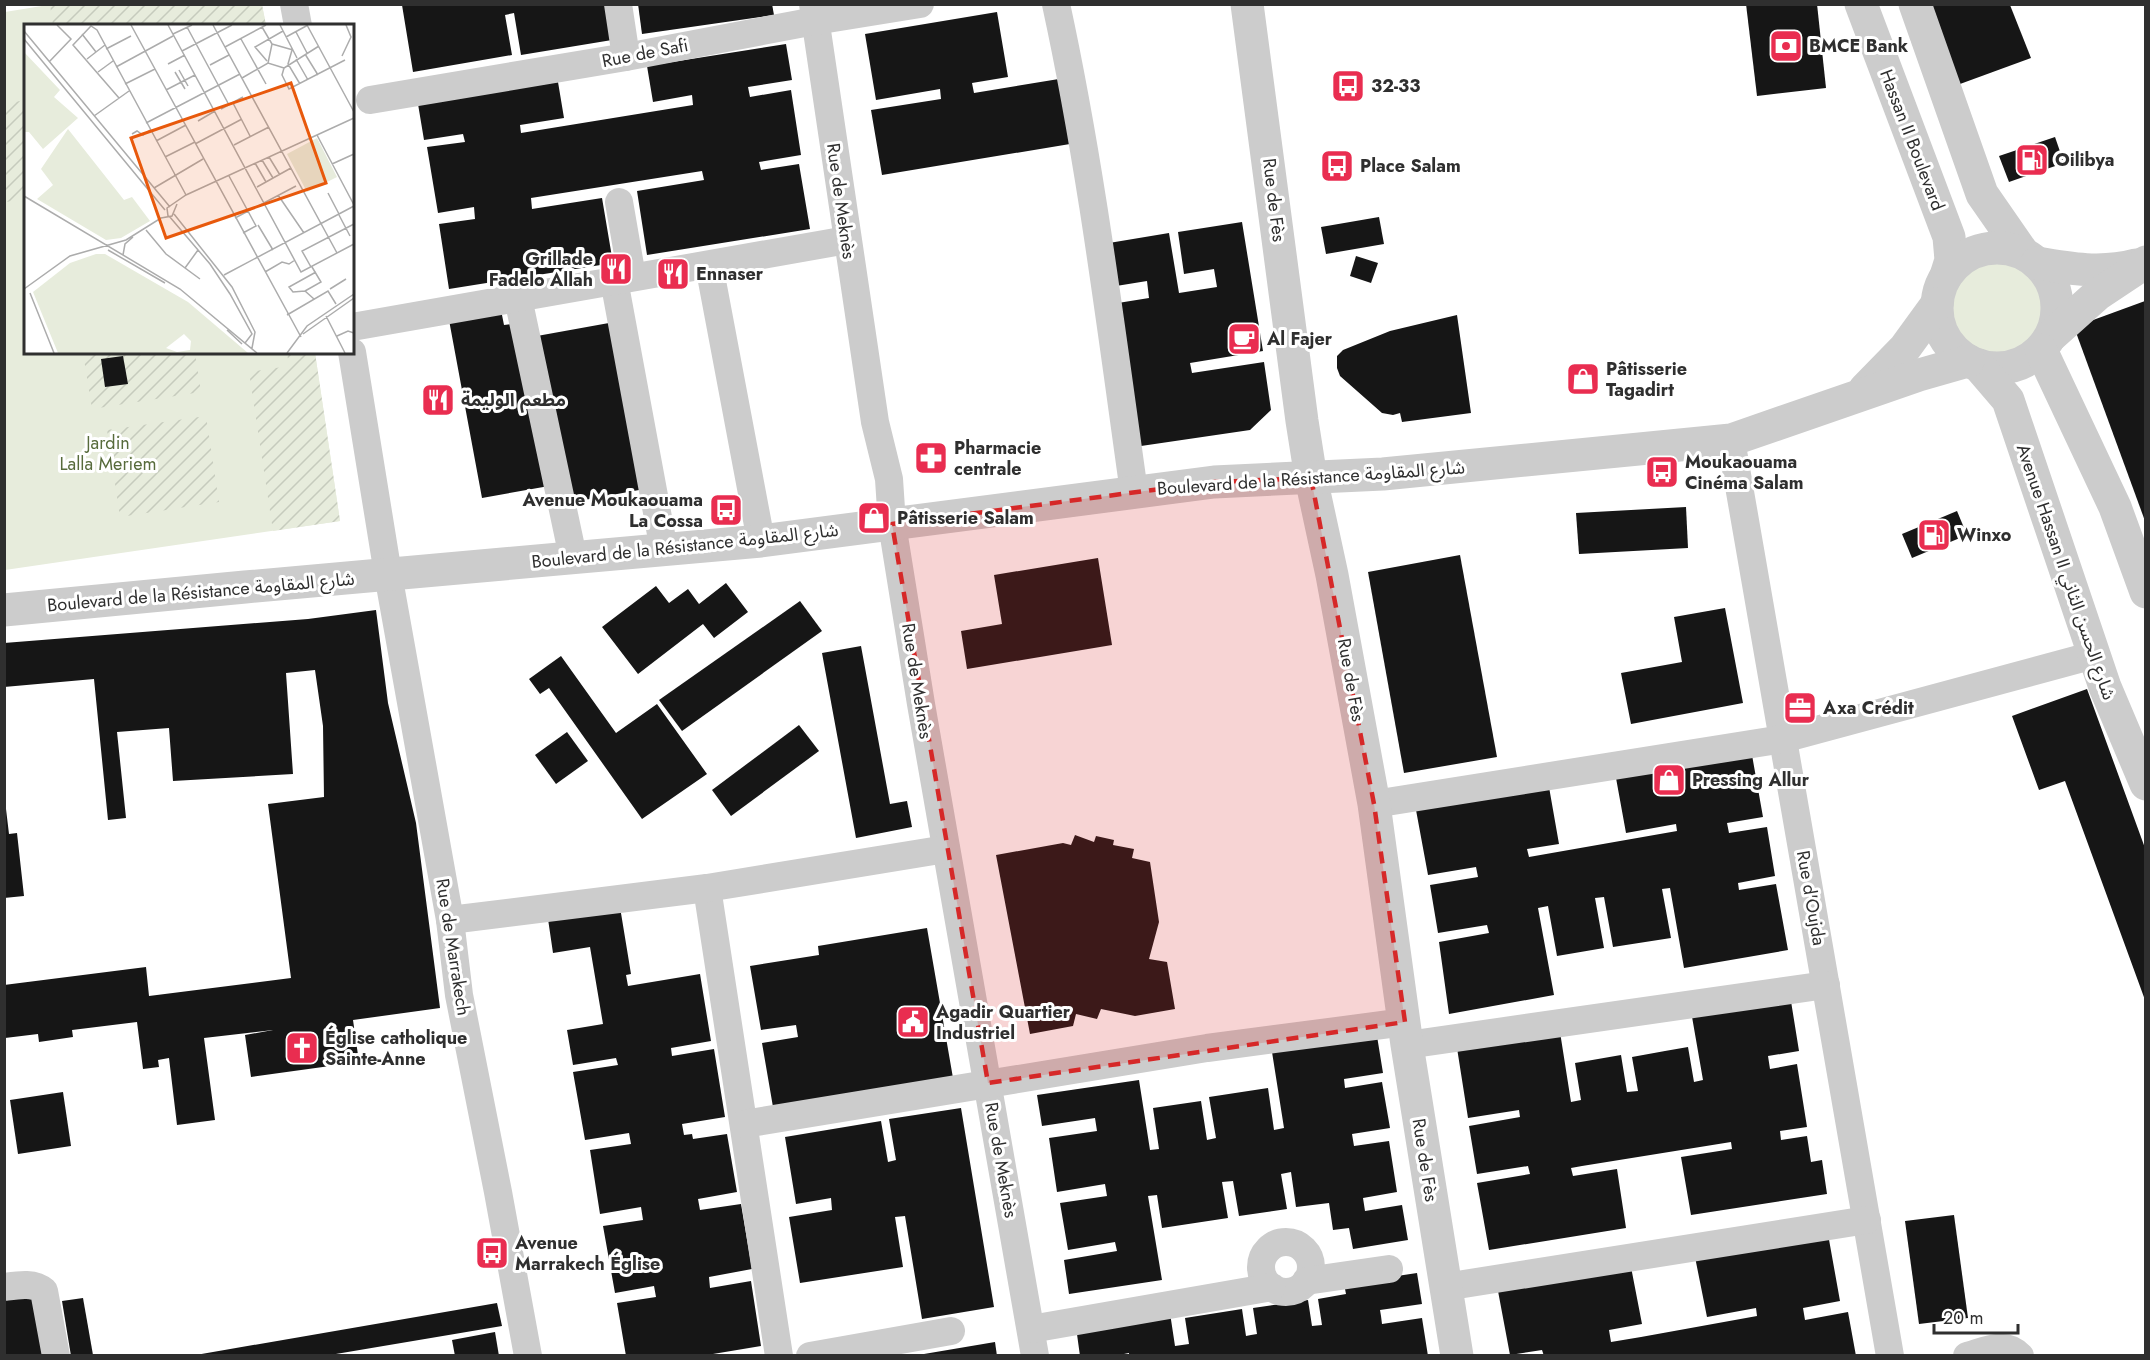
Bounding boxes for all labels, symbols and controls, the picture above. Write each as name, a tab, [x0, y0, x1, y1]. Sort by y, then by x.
inset map	[24, 24, 354, 354]
bank icon: BMCE Bank	[1768, 28, 1804, 64]
street label: Rue de Safi	[600, 32, 690, 74]
place label: BMCE Bank	[1809, 33, 1909, 59]
street label: Hassan II Boulevard	[1873, 66, 1951, 214]
bus stop icon: 32-33	[1330, 68, 1366, 104]
place label: 32-33	[1371, 73, 1420, 99]
street label: Rue de Meknès	[820, 141, 862, 261]
fuel station icon: Oilibya	[2014, 142, 2050, 178]
place label: Oilibya	[2055, 147, 2115, 173]
bus stop icon: Place Salam	[1319, 148, 1355, 184]
place label: Place Salam	[1360, 153, 1461, 179]
street label: Rue de Fès	[1256, 157, 1292, 243]
place label: Grillade Fadelo Allah	[489, 246, 593, 293]
restaurant icon: Grillade Fadelo Allah	[598, 251, 634, 287]
restaurant icon: Ennaser	[655, 256, 691, 292]
place label: Ennaser	[696, 261, 764, 287]
cafe icon: Al Fajer	[1226, 321, 1262, 357]
place label: Al Fajer	[1266, 326, 1333, 352]
place label: Pâtisserie Tagadirt	[1606, 356, 1687, 403]
shop icon: Pâtisserie Tagadirt	[1565, 361, 1601, 397]
restaurant icon: مطعم الوليمة	[420, 382, 456, 418]
place label: مطعم الوليمة	[461, 387, 566, 413]
park label: Jardin Lalla Meriem	[59, 430, 157, 477]
place label: Pharmacie centrale	[954, 435, 1041, 482]
pharmacy icon: Pharmacie centrale	[913, 440, 949, 476]
street label: Avenue Hassan II شارع الحسن الثاني	[2009, 441, 2122, 704]
place label: Moukaouama Cinéma Salam	[1685, 449, 1803, 496]
street label: Boulevard de la Résistance شارع المقاومة	[1156, 454, 1466, 503]
bus stop icon: Moukaouama Cinéma Salam	[1644, 454, 1680, 490]
place label: Avenue Moukaouama La Cossa	[521, 487, 703, 534]
bus stop icon: Avenue Moukaouama La Cossa	[708, 492, 744, 528]
shop icon: Pâtisserie Salam	[856, 500, 892, 536]
place label: Pâtisserie Salam	[897, 505, 1034, 531]
street label: Boulevard de la Résistance شارع المقاومة	[530, 517, 840, 576]
fuel station icon: Winxo	[1916, 517, 1952, 553]
place label: Winxo	[1957, 522, 2012, 548]
street label: Boulevard de la Résistance شارع المقاومة	[46, 566, 356, 619]
street label: Rue de Meknès	[895, 621, 939, 741]
street label: Rue de Fès	[1331, 636, 1371, 724]
office icon: Axa Crédit	[1782, 690, 1818, 726]
place label: Axa Crédit	[1822, 695, 1914, 721]
shop icon: Pressing Allur	[1651, 762, 1687, 798]
place label: Pressing Allur	[1692, 767, 1810, 793]
street label: Rue d'Oujda	[1790, 848, 1832, 948]
street label: Rue de Marrakech	[429, 877, 477, 1017]
place label: Agadir Quartier Industriel	[935, 999, 1071, 1046]
public building icon: Agadir Quartier Industriel	[895, 1004, 931, 1040]
place label: Église catholique Sainte-Anne	[325, 1025, 467, 1072]
church icon: Église catholique Sainte-Anne	[284, 1030, 320, 1066]
street label: Rue de Meknès	[978, 1100, 1024, 1220]
street label: Rue de Fès	[1406, 1116, 1444, 1204]
place label: Avenue Marrakech Église	[514, 1230, 660, 1277]
bus stop icon: Avenue Marrakech Église	[474, 1235, 510, 1271]
scale bar	[1934, 1297, 2018, 1335]
text: 20 m	[1943, 1305, 1983, 1331]

